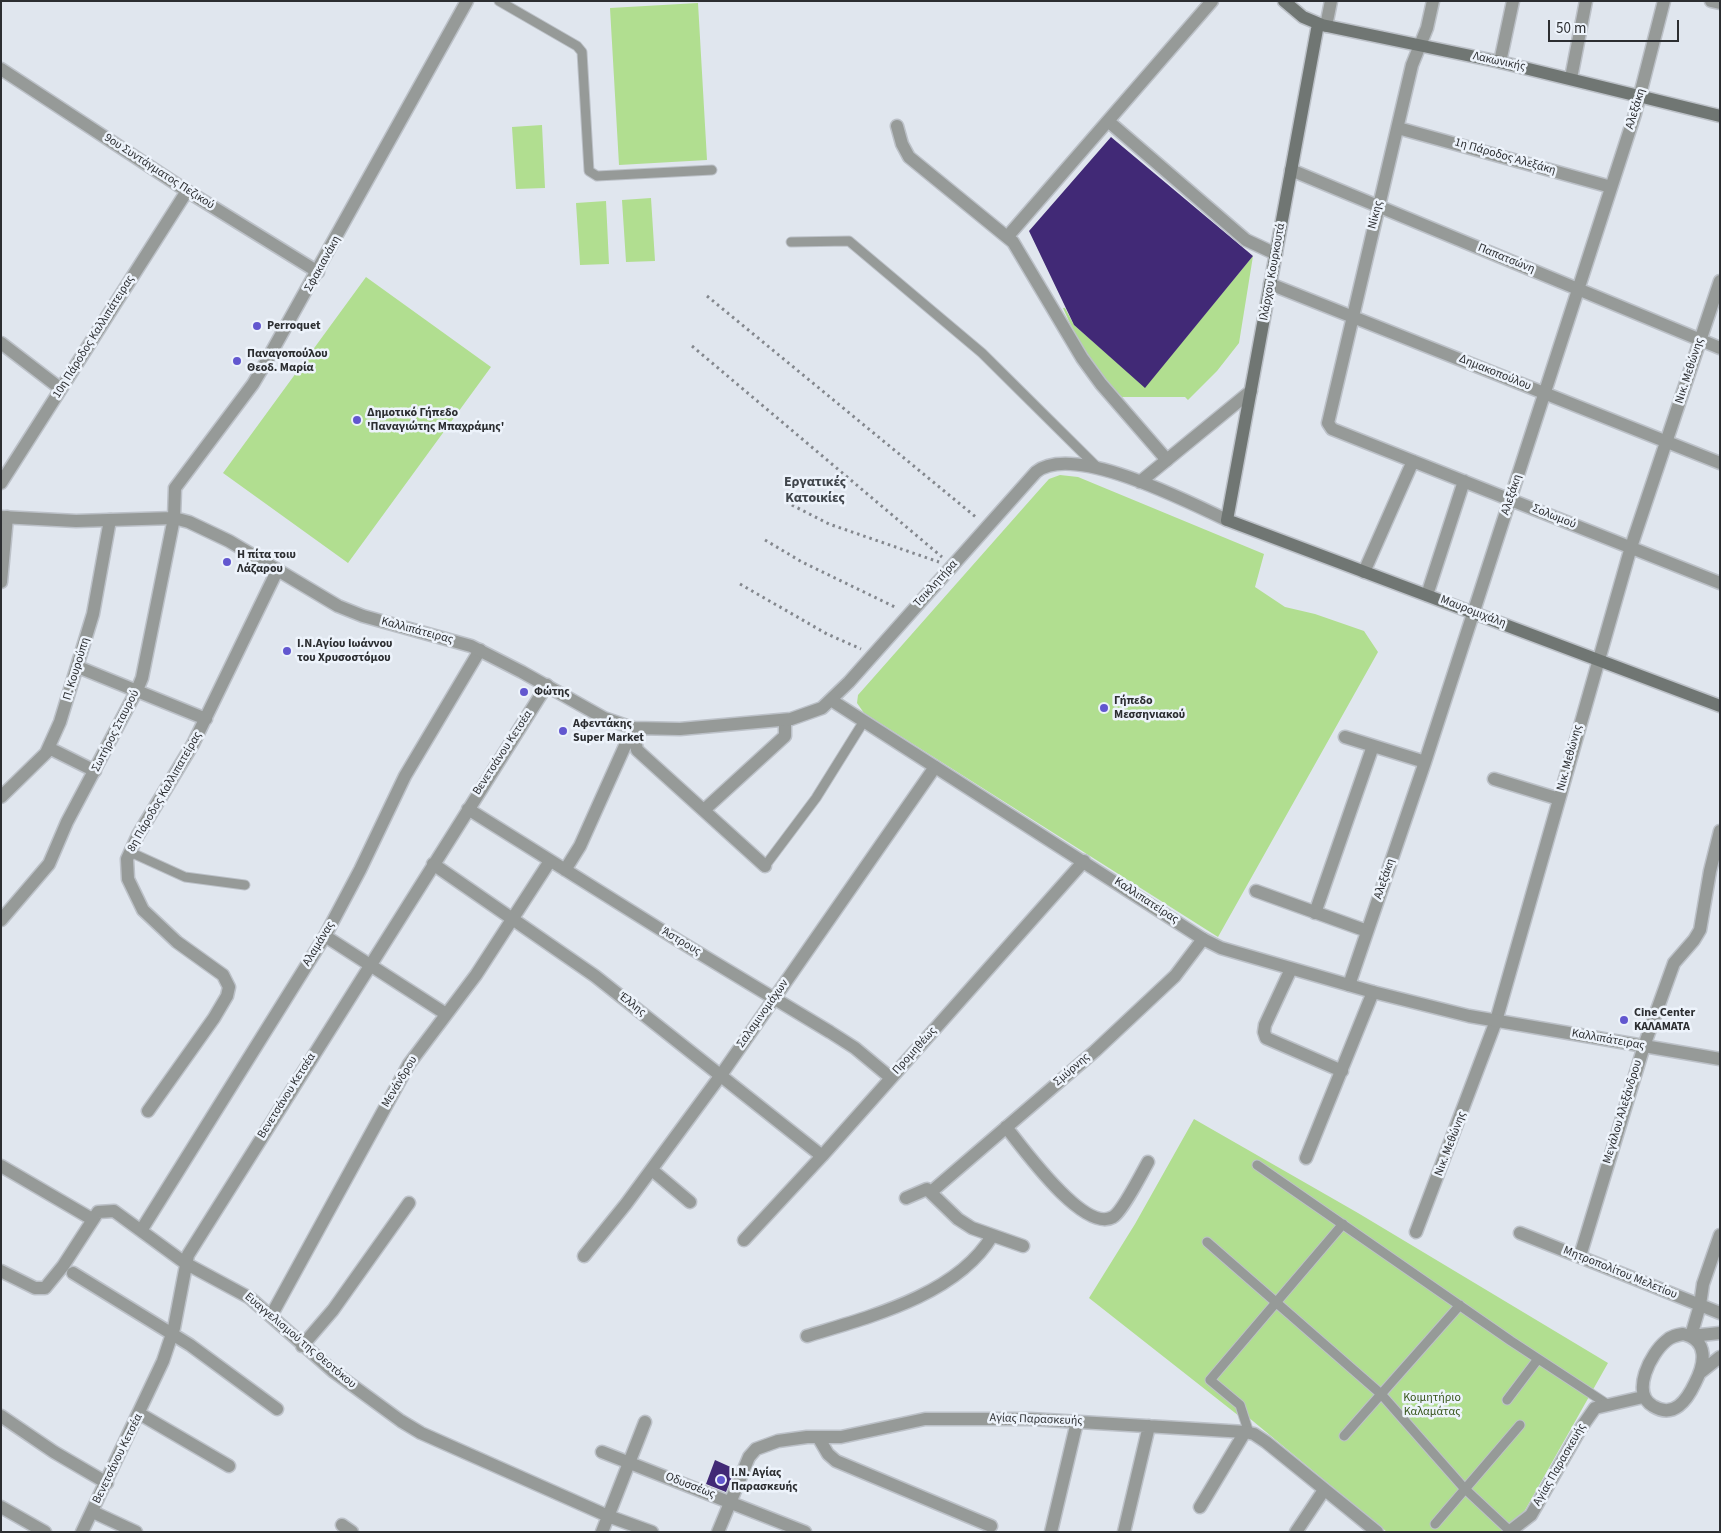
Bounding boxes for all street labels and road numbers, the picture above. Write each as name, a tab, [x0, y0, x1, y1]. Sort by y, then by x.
street label: Λακωνικής	[1471, 49, 1527, 75]
street label: Αλεξάκη	[1623, 87, 1649, 131]
street label: 9ου Συντάγματος Πεζικού	[101, 131, 217, 213]
street label: 1η Πάροδος Αλεξάκη	[1453, 136, 1557, 178]
street label: Νίκης	[1366, 199, 1386, 231]
street label: Ιλάρχου Κουρκουτά	[1257, 222, 1289, 322]
street label: Σφακιανάκη	[302, 234, 344, 294]
street label: Παπατσώνη	[1475, 241, 1537, 277]
street label: 10η Πάροδος Καλλιπάτειρας	[50, 273, 138, 401]
street label: Νικ. Μεθώνης	[1673, 336, 1707, 406]
street label: Δημακοπούλου	[1457, 352, 1533, 394]
street label: Αλεξάκη	[1499, 473, 1525, 517]
street label: Σολωμού	[1530, 502, 1578, 532]
street label: Τσικλητήρα	[911, 557, 961, 611]
street label: Μαυρομιχάλη	[1438, 593, 1508, 631]
street label: Καλλιπάτειρας	[380, 615, 454, 647]
street label: Π. Κουρούπη	[61, 636, 93, 702]
street label: Σωτήρος Σταυρού	[89, 688, 143, 774]
street label: Βενετσάνου Κετσέα	[470, 708, 536, 798]
street label: Νικ. Μεθώνης	[1554, 723, 1586, 793]
street label: 8η Πάροδος Καλλιπατείρας	[125, 729, 205, 855]
street label: Αλεξάκη	[1371, 857, 1399, 901]
street label: Καλλιπατείρας	[1111, 875, 1181, 927]
street label: Αλαμάνας	[300, 919, 338, 969]
street label: Άστρους	[659, 925, 703, 959]
street label: Σαλαμινομάχων	[734, 977, 792, 1051]
street label: Έλλης	[616, 990, 648, 1020]
street label: Προμηθέως	[890, 1024, 940, 1078]
street label: Καλλιπάτειρας	[1570, 1027, 1646, 1053]
street label: Σμύρνης	[1051, 1050, 1093, 1090]
street label: Βενετσάνου Κετσέα	[255, 1051, 319, 1141]
street label: Μενάνδρου	[379, 1054, 421, 1110]
street label: Μεγάλου Αλεξάνδρου	[1600, 1058, 1646, 1166]
street label: Νικ. Μεθώνης	[1432, 1110, 1470, 1178]
street label: Μητροπολίτου Μελετίου	[1561, 1244, 1679, 1302]
street label: Ευαγγελισμού της Θεοτόκου	[241, 1290, 359, 1392]
street label: Αγίας Παρασκευής	[989, 1411, 1083, 1429]
street label: Βενετσάνου Κετσέα	[90, 1412, 146, 1506]
street label: Αγίας Παρασκευής	[1531, 1421, 1589, 1509]
street label: Οδυσσέως	[663, 1470, 717, 1502]

